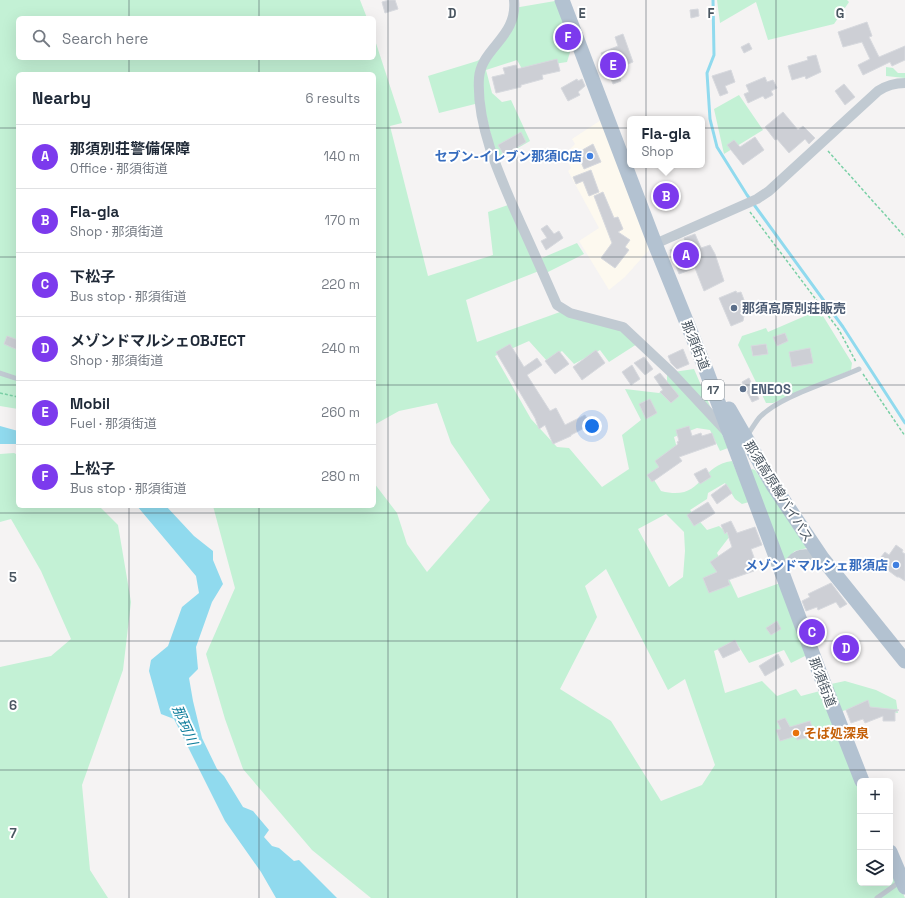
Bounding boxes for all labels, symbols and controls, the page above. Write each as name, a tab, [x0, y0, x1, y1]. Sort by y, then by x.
text: D	[448, 5, 457, 22]
text: E	[578, 5, 586, 22]
text: F	[708, 5, 715, 22]
text: G	[836, 5, 844, 22]
search box	[16, 16, 376, 60]
pin: F	[555, 22, 581, 52]
icon: search	[30, 27, 52, 49]
text: Search here	[62, 29, 148, 48]
pin: E	[600, 50, 626, 80]
text: Nearby	[32, 87, 91, 109]
text: 6 results	[306, 90, 360, 107]
popup	[627, 116, 705, 168]
text: Fla-gla	[641, 124, 691, 143]
text: 那須別荘警備保障	[70, 139, 190, 158]
text: Shop	[641, 143, 674, 160]
text: A	[41, 148, 49, 165]
text: 140 m	[324, 148, 360, 165]
place label: セブン-イレブン那須IC店	[435, 148, 582, 165]
marker: セブン-イレブン那須IC店	[585, 151, 595, 161]
text: Office · 那須街道	[70, 160, 168, 177]
pin: B	[653, 181, 679, 211]
text: Fla-gla	[70, 202, 119, 221]
text: B	[41, 212, 49, 229]
text: 170 m	[324, 212, 360, 229]
text: Shop · 那須街道	[70, 223, 163, 240]
pin: A	[673, 240, 699, 270]
text: 下松子	[70, 267, 115, 286]
text: C	[41, 276, 49, 293]
text: 220 m	[321, 276, 360, 293]
text: Bus stop · 那須街道	[70, 288, 187, 305]
place label: 那須高原別荘販売	[742, 300, 846, 317]
marker: 那須高原別荘販売	[729, 303, 739, 313]
street label: 那須街道	[678, 318, 713, 372]
text: メゾンドマルシェOBJECT	[70, 331, 246, 350]
text: D	[41, 340, 49, 357]
text: 240 m	[322, 340, 360, 357]
text: Shop · 那須街道	[70, 352, 163, 369]
road number: 17	[702, 380, 724, 400]
place label: ENEOS	[751, 381, 791, 398]
marker: ENEOS	[738, 384, 748, 394]
text: Mobil	[70, 394, 110, 413]
text: E	[41, 404, 49, 421]
text: 260 m	[321, 404, 360, 421]
text: Fuel · 那須街道	[70, 415, 157, 432]
your location	[582, 416, 602, 436]
street label: 那須高原線バイパス	[740, 437, 817, 545]
text: 上松子	[70, 459, 115, 478]
text: F	[42, 468, 48, 485]
text: 280 m	[321, 468, 360, 485]
text: Bus stop · 那須街道	[70, 480, 187, 497]
place label: メゾンドマルシェ那須店	[745, 557, 888, 574]
marker: メゾンドマルシェ那須店	[891, 560, 901, 570]
text: 5	[9, 569, 17, 586]
pin: C	[799, 617, 825, 647]
pin: D	[833, 633, 859, 663]
street label: 那須街道	[805, 655, 840, 710]
text: 6	[9, 697, 17, 714]
water label: 那珂川	[168, 702, 203, 750]
place label: そば処深泉	[804, 725, 869, 742]
marker: そば処深泉	[791, 728, 801, 738]
map controls	[857, 778, 893, 886]
button: +	[857, 778, 893, 814]
button: −	[857, 814, 893, 850]
text: 7	[9, 825, 17, 842]
button: layers	[857, 850, 893, 886]

